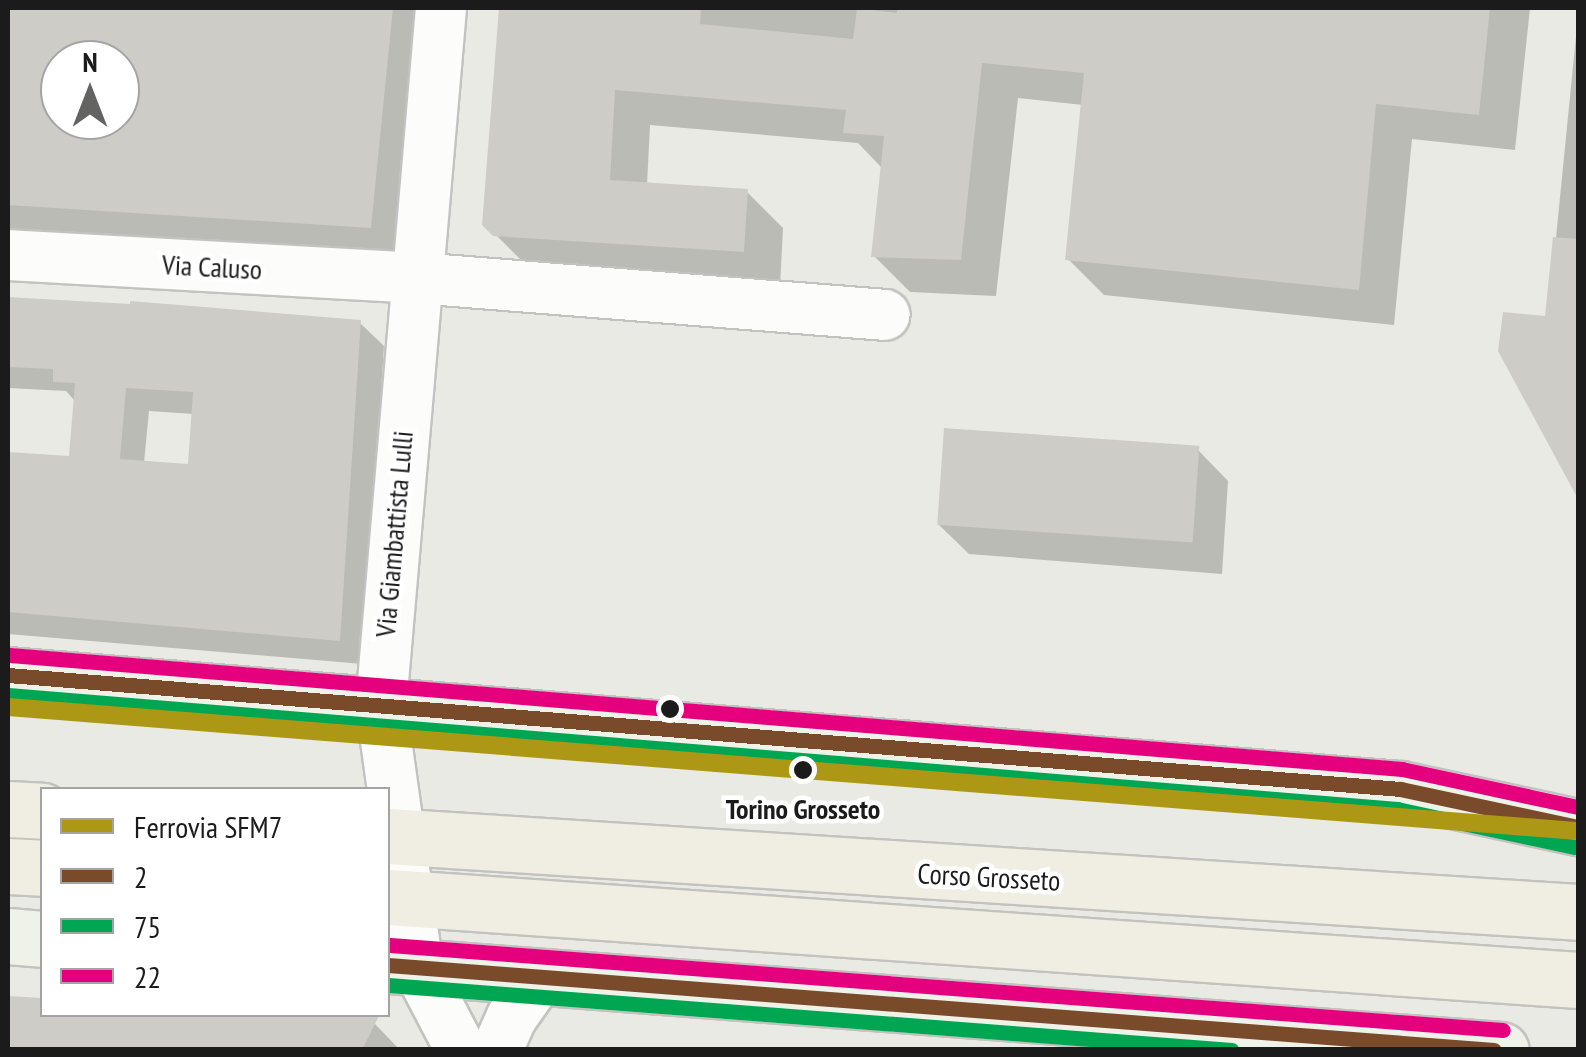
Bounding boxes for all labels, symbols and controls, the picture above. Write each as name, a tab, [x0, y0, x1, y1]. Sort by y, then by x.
north arrow	[40, 40, 140, 140]
text: N	[82, 43, 98, 80]
street label: Via Caluso	[161, 248, 263, 286]
street label: Via Giambattista Lulli	[368, 429, 420, 639]
unlabelled marker	[660, 699, 680, 719]
marker: Torino Grosseto	[786, 753, 820, 787]
legend	[40, 787, 390, 1017]
place label: Torino Grosseto	[726, 792, 880, 826]
text: Ferrovia SFM7	[134, 807, 282, 846]
street label: Corso Grosseto	[917, 856, 1061, 898]
text: 2	[134, 857, 148, 896]
text: 75	[134, 907, 161, 946]
text: 22	[134, 957, 161, 996]

